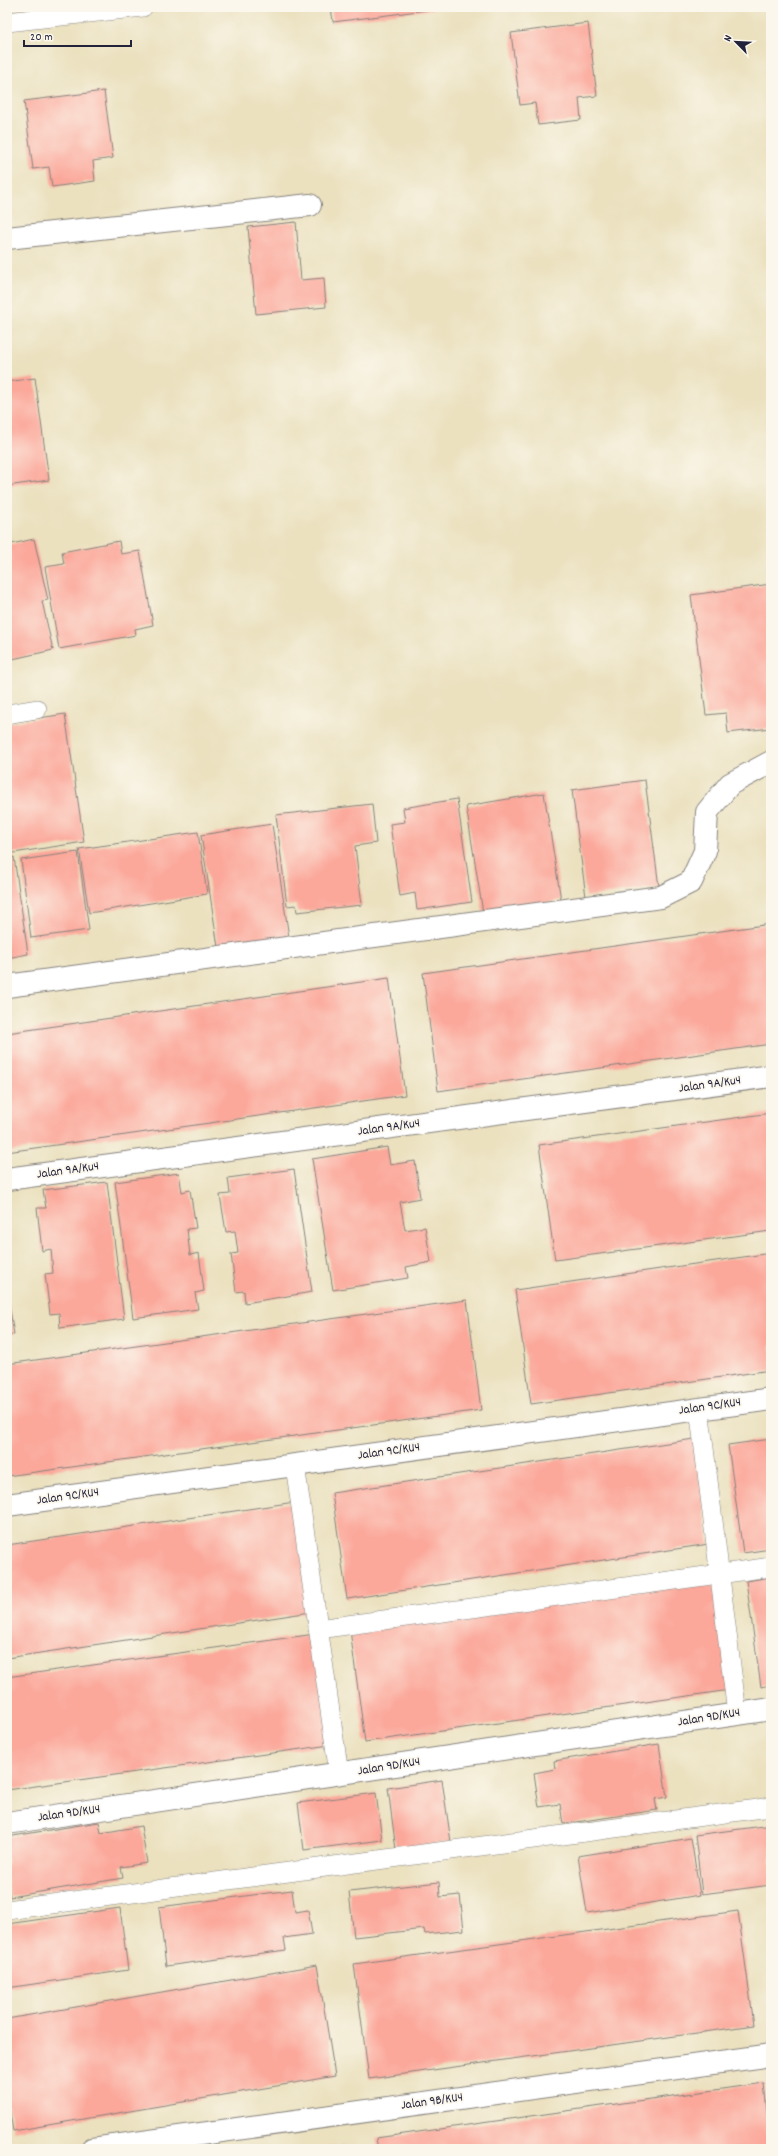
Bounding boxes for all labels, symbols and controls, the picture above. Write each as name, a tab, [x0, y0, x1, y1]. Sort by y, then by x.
scale bar	[24, 22, 131, 48]
north arrow	[716, 22, 756, 62]
text: 20 m	[30, 29, 53, 46]
text: N	[720, 32, 737, 44]
street label: Jalan 9A/Ku4	[678, 1071, 742, 1099]
street label: Jalan 9A/Ku4	[357, 1114, 421, 1142]
street label: Jalan 9A/Ku4	[36, 1157, 100, 1185]
street label: Jalan 9C/KU4	[678, 1393, 742, 1421]
street label: Jalan 9C/KU4	[357, 1438, 421, 1466]
street label: Jalan 9C/KU4	[36, 1483, 100, 1511]
street label: Jalan 9D/KU4	[676, 1704, 742, 1732]
street label: Jalan 9D/KU4	[356, 1753, 422, 1781]
street label: Jalan 9D/KU4	[36, 1800, 102, 1828]
street label: Jalan 9B/KU4	[400, 2088, 464, 2116]

